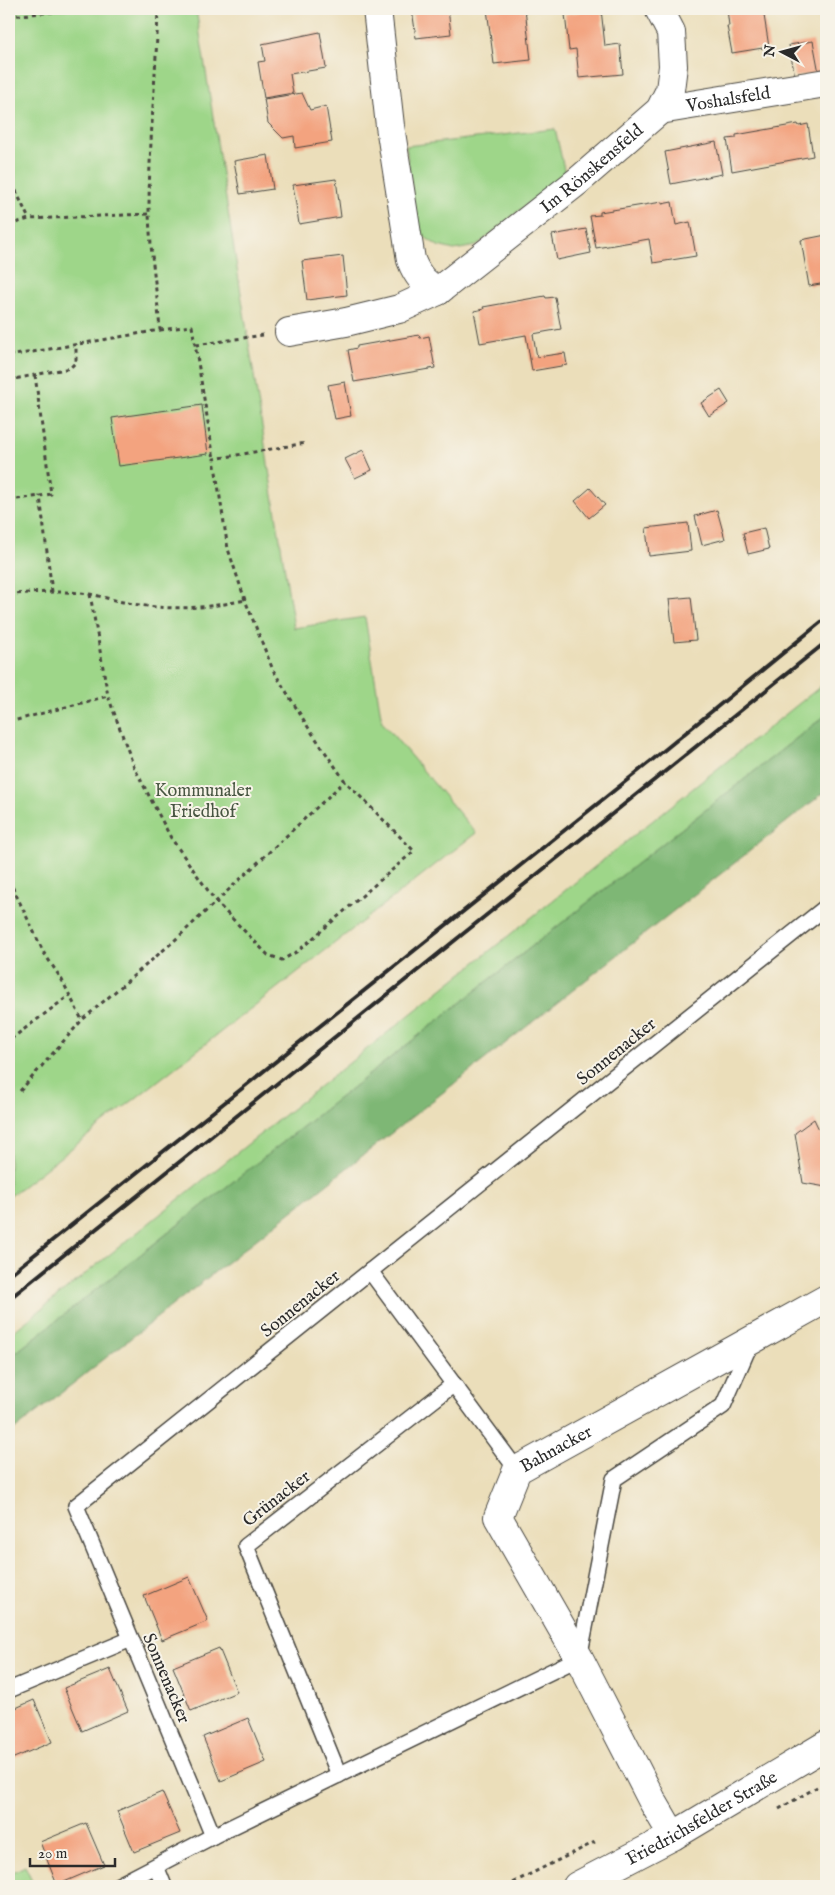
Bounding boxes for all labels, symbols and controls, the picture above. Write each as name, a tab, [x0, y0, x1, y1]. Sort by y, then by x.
north arrow	[758, 28, 808, 78]
text: N	[760, 44, 780, 59]
street label: Voshalsfeld	[684, 82, 772, 119]
street label: Im Rönskensfeld	[536, 119, 649, 219]
park label: Kommunaler Friedhof	[155, 780, 252, 824]
street label: Sonnenacker	[572, 1013, 662, 1091]
street label: Sonnenacker	[256, 1265, 346, 1343]
street label: Bahnacker	[516, 1421, 597, 1479]
street label: Grünacker	[238, 1465, 316, 1533]
street label: Sonnenacker	[136, 1630, 195, 1728]
street label: Friedrichsfelder Straße	[623, 1766, 782, 1871]
scale bar	[30, 1835, 115, 1867]
text: 20 m	[38, 1844, 68, 1863]

